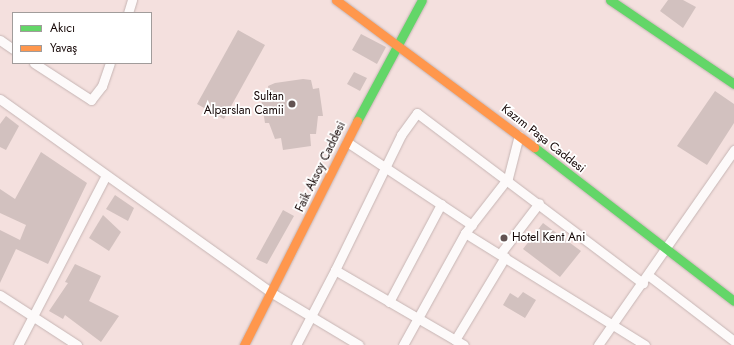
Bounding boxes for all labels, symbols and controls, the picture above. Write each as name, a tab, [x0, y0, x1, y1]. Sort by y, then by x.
legend	[12, 12, 152, 64]
text: Akıcı	[50, 19, 75, 37]
text: Yavaş	[50, 39, 77, 57]
place label: Sultan Alparslan Camii	[204, 90, 284, 118]
marker: Sultan Alparslan Camii	[287, 99, 297, 109]
street label: Kazım Paşa Caddesi	[498, 102, 588, 176]
street label: Faik Aksoy Caddesi	[293, 120, 349, 214]
place label: Hotel Kent Ani	[512, 231, 585, 245]
marker: Hotel Kent Ani	[499, 233, 509, 243]

